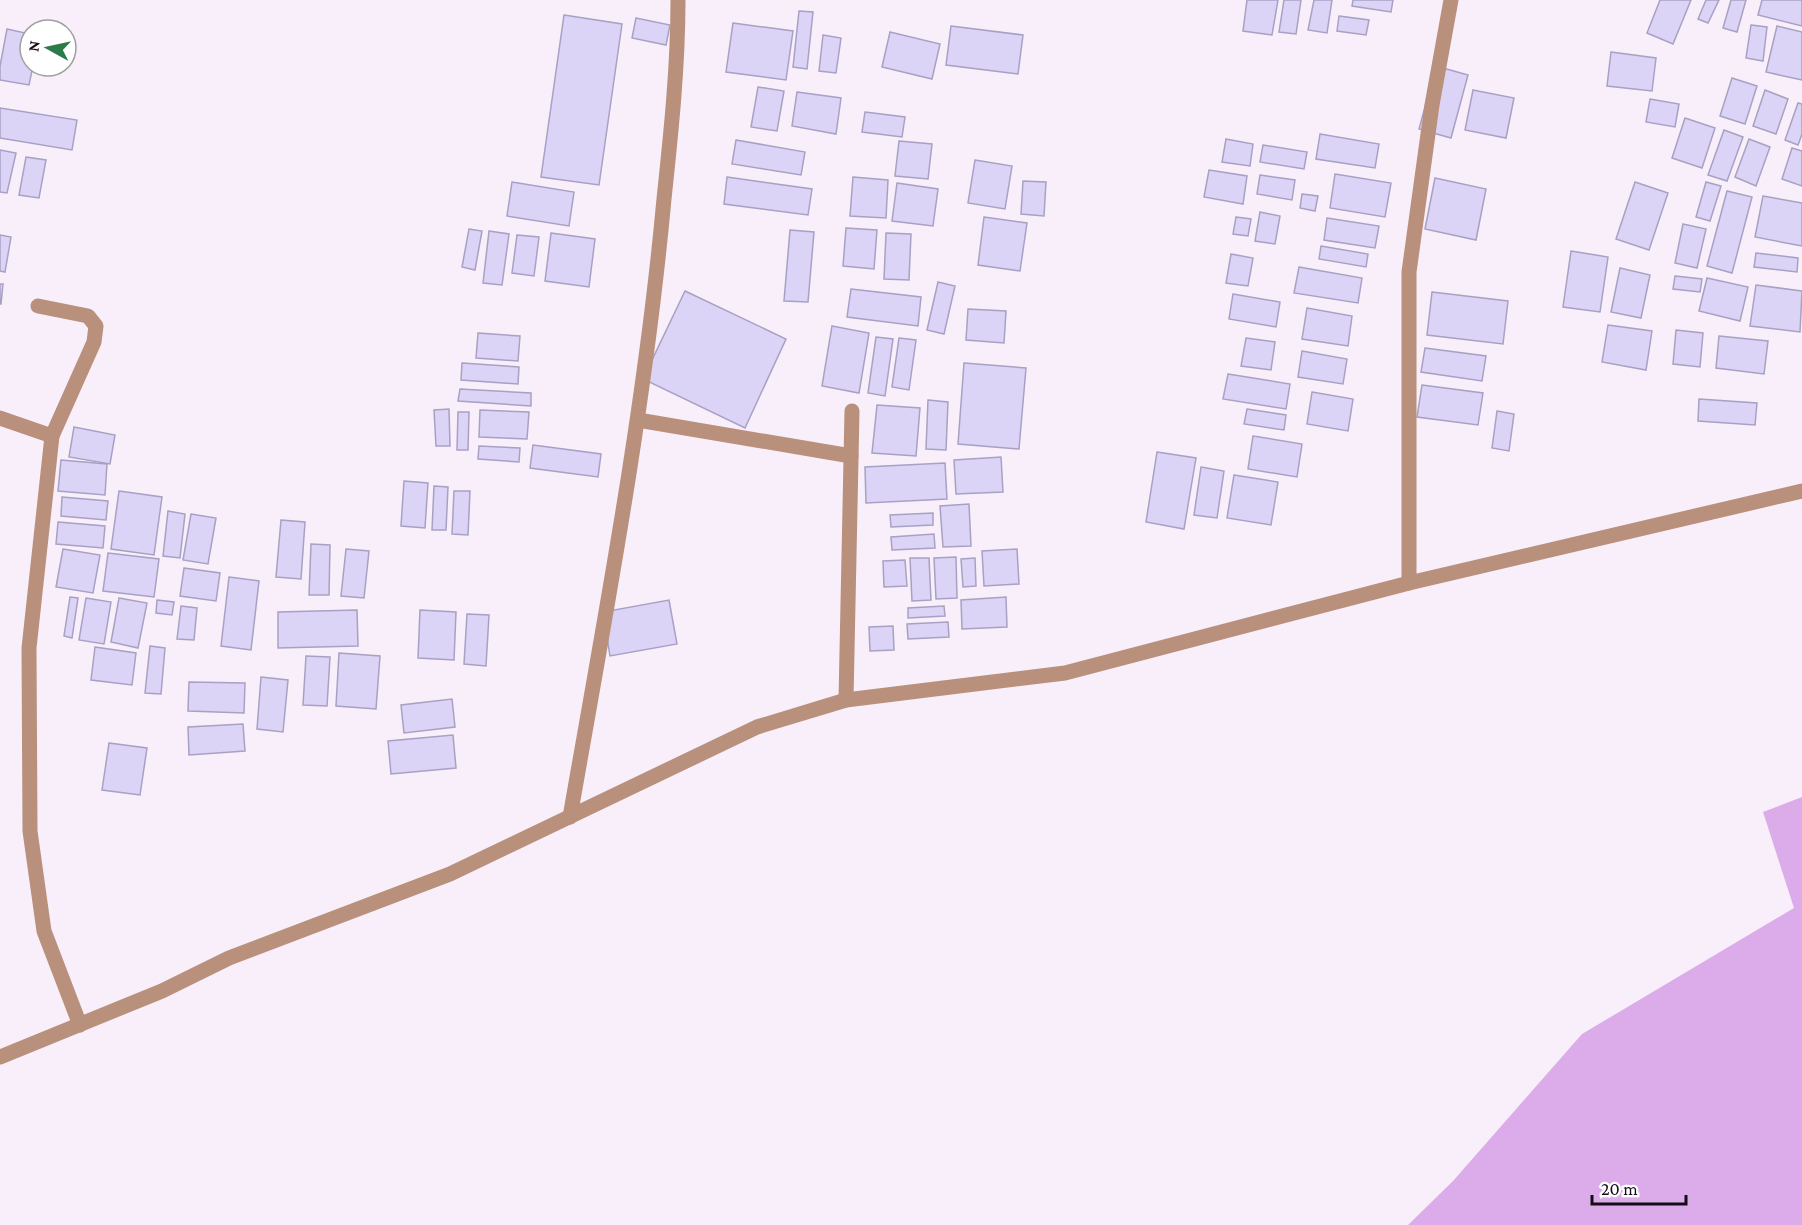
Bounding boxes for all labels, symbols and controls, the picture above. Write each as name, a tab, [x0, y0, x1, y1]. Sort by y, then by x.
north arrow	[18, 18, 78, 78]
text: N	[24, 39, 43, 53]
scale bar	[1592, 1168, 1686, 1206]
text: 20 m	[1601, 1179, 1638, 1199]

